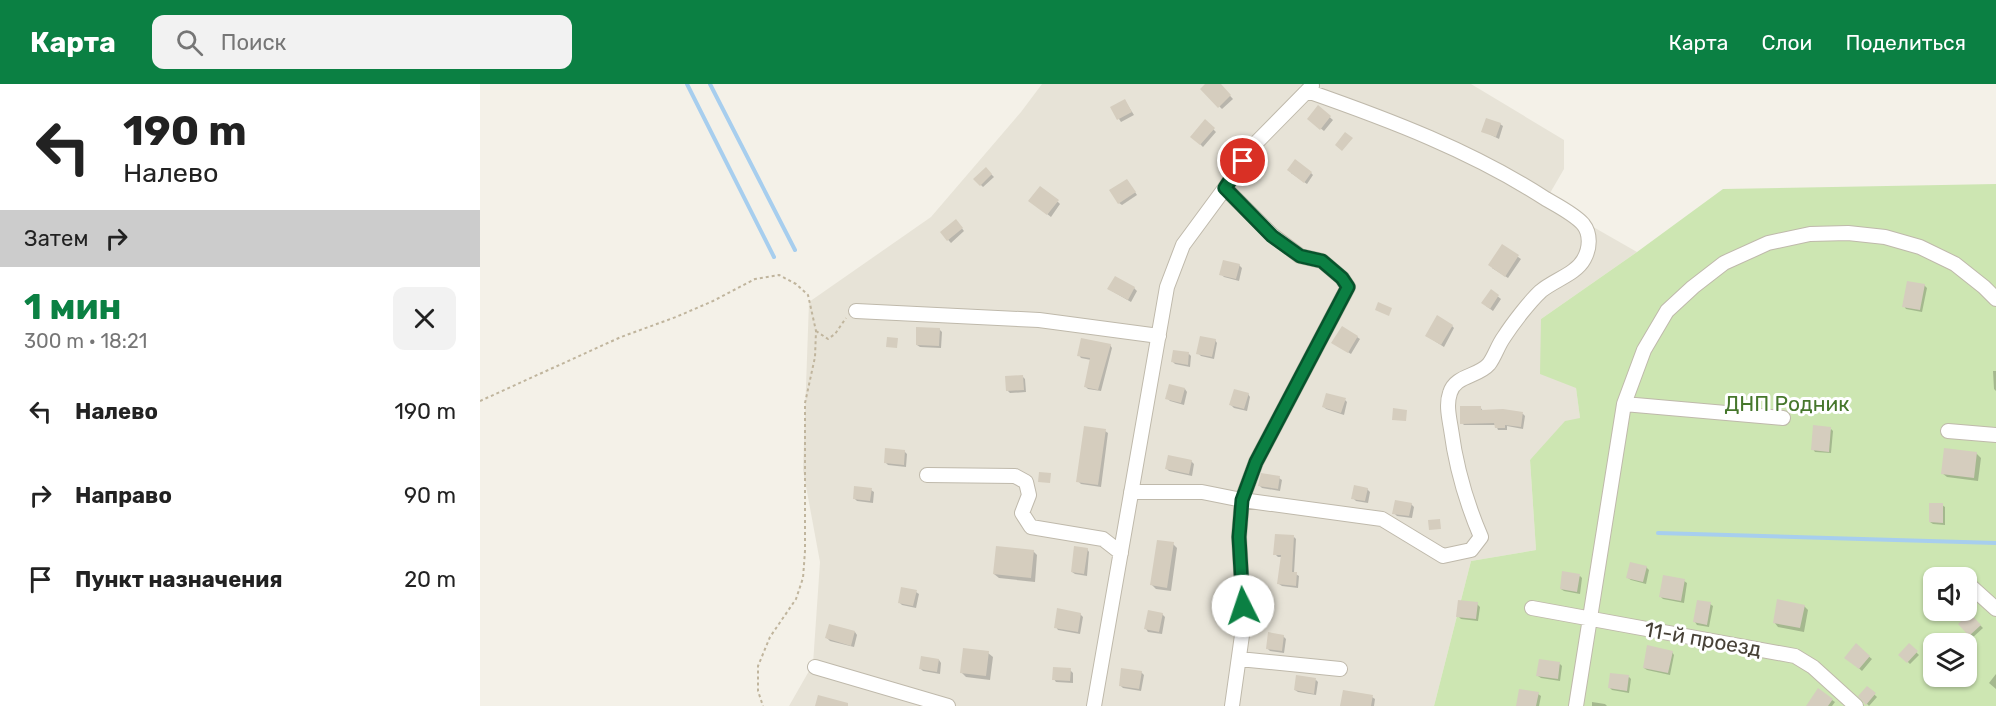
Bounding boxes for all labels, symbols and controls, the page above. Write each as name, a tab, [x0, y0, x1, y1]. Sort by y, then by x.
search box	[152, 15, 572, 69]
text: Карта	[30, 26, 116, 59]
icon: search	[173, 26, 206, 59]
text: Поиск	[221, 29, 286, 56]
text: Карта	[1668, 30, 1728, 55]
text: Слои	[1761, 30, 1812, 55]
text: Поделиться	[1845, 30, 1966, 55]
text: 190 m	[123, 106, 247, 156]
icon: left	[24, 108, 102, 186]
pin	[1217, 135, 1268, 186]
icon: arrive	[1226, 144, 1259, 177]
text: Налево	[123, 157, 219, 189]
icon: right	[100, 222, 133, 255]
text: Затем	[24, 225, 88, 252]
text: 1 мин	[24, 285, 122, 328]
button: close	[393, 287, 456, 350]
text: 300 m · 18:21	[24, 329, 147, 353]
park label: ДНП Родник	[1725, 391, 1849, 416]
icon: left	[24, 395, 57, 428]
text: Налево	[75, 398, 158, 425]
text: 190 m	[395, 398, 456, 425]
icon: right	[24, 479, 57, 512]
text: Направо	[75, 482, 172, 509]
text: 90 m	[404, 482, 456, 509]
icon: arrive	[24, 563, 57, 596]
text: Пункт назначения	[75, 566, 283, 593]
text: 20 m	[404, 566, 456, 593]
map controls	[1923, 567, 1977, 687]
button: sound	[1923, 567, 1977, 621]
position arrow	[1211, 574, 1275, 638]
street label: 11-й проезд	[1643, 616, 1763, 662]
button: layers	[1923, 633, 1977, 687]

